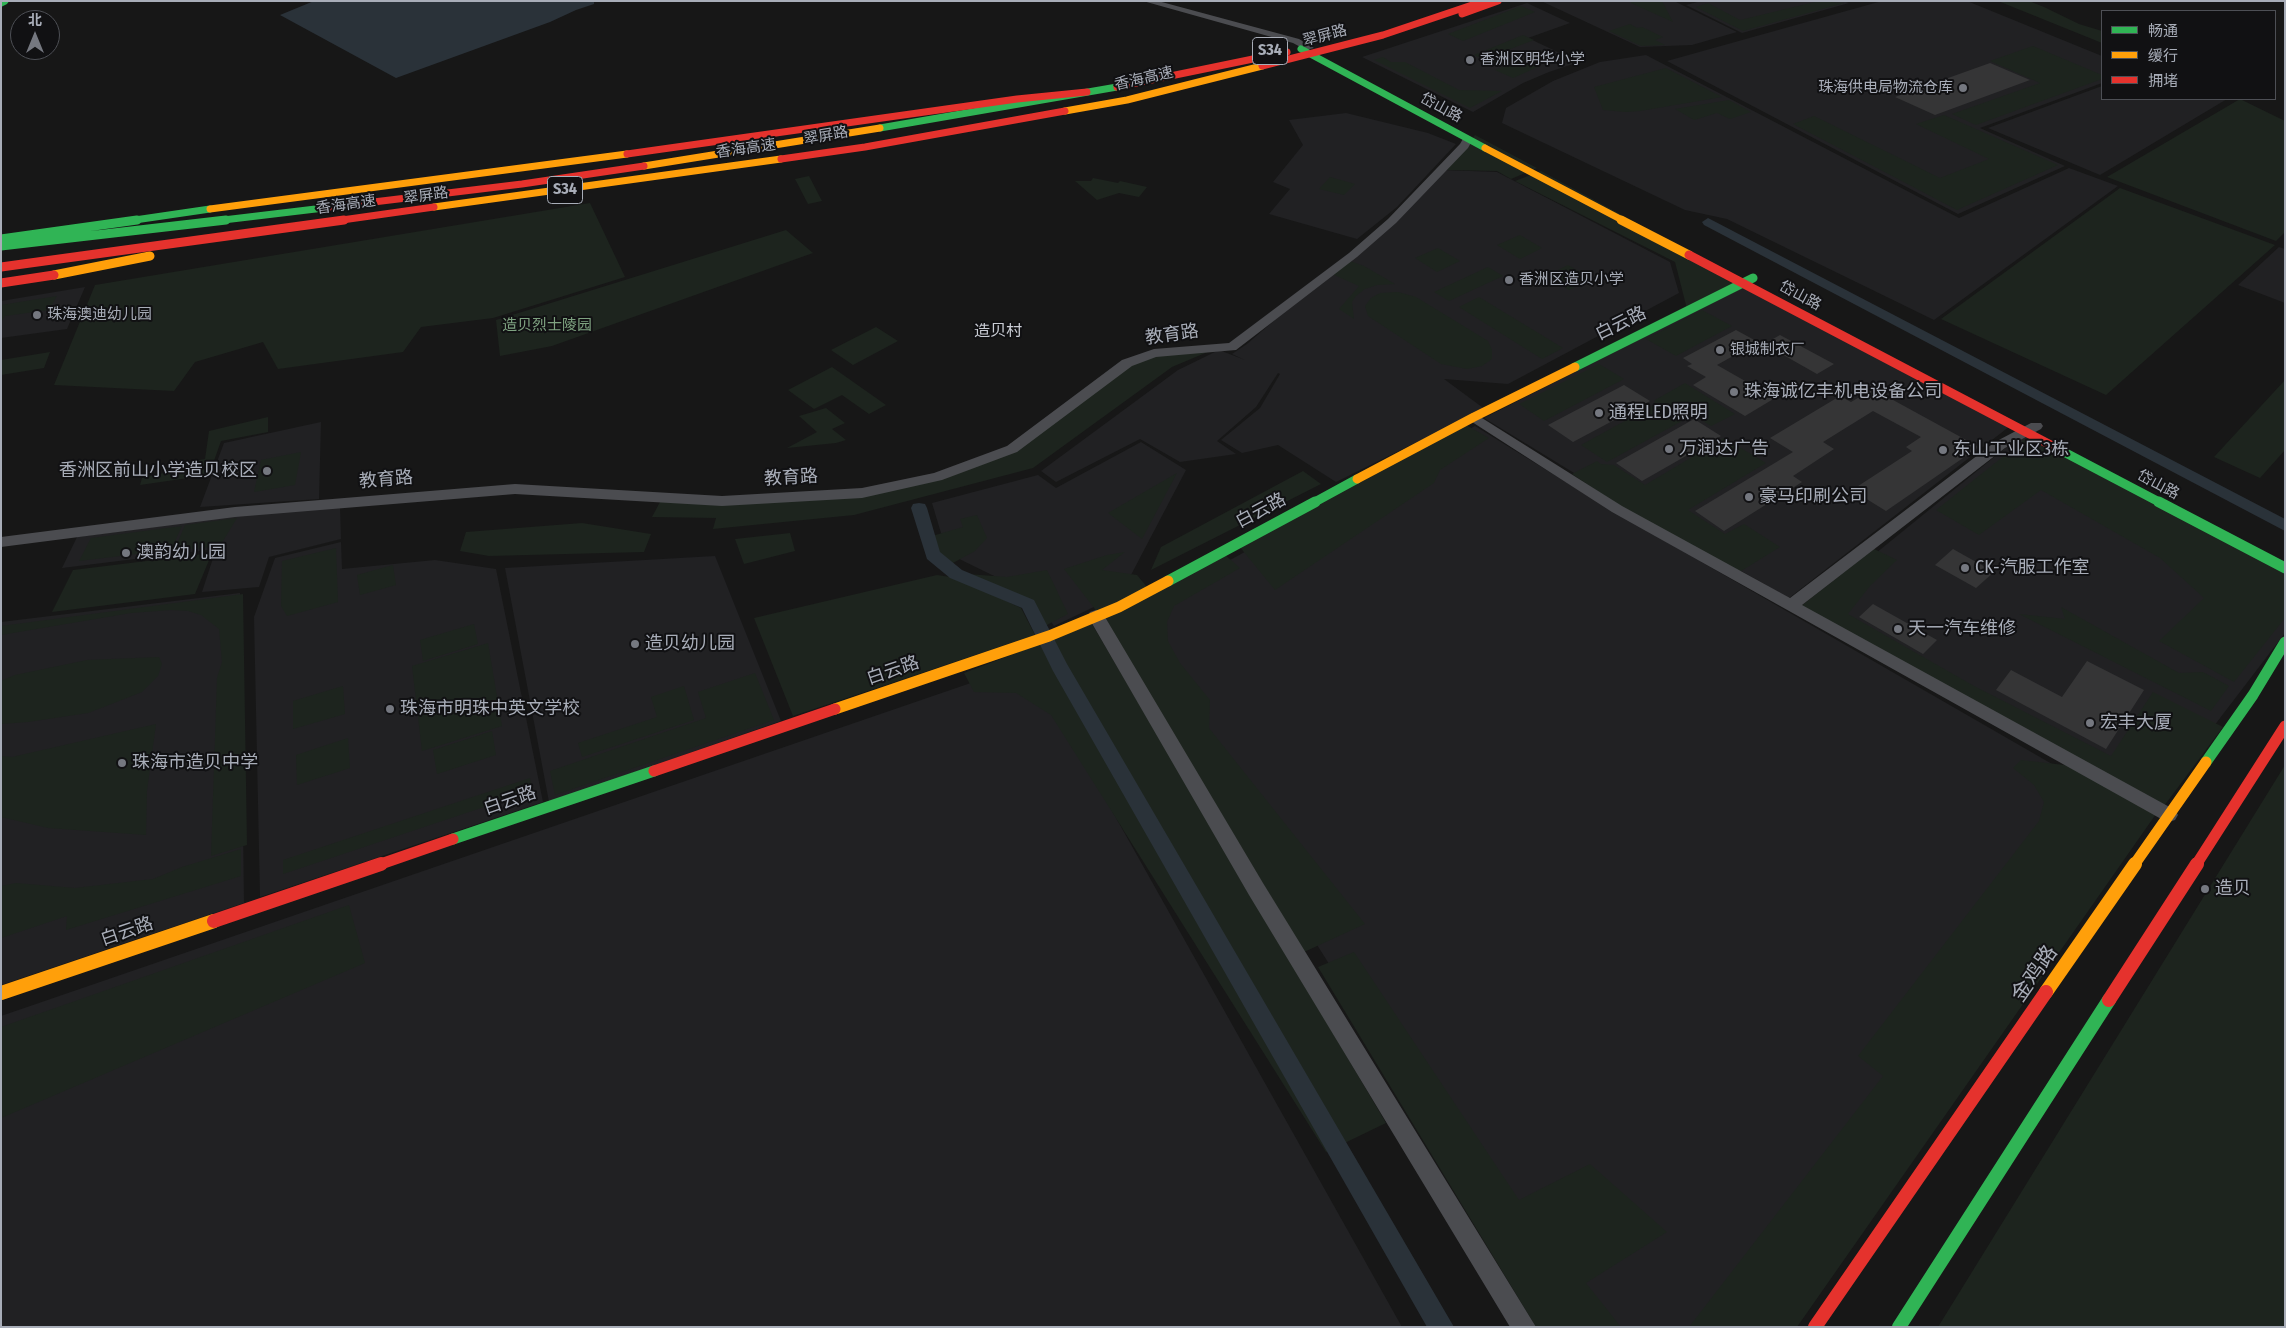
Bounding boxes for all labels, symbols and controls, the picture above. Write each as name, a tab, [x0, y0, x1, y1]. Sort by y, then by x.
north arrow	[10, 10, 60, 60]
legend	[2101, 10, 2276, 100]
text: 北	[28, 12, 42, 29]
street label: 翠屏路	[1301, 21, 1349, 51]
text: 畅通	[2148, 22, 2178, 40]
road number: S34	[1252, 37, 1288, 64]
text: 缓行	[2148, 47, 2178, 65]
place label: 香洲区明华小学	[1480, 51, 1585, 69]
marker: 香洲区明华小学	[1464, 54, 1476, 66]
street label: 香海高速	[1113, 63, 1175, 95]
text: 拥堵	[2148, 72, 2178, 90]
place label: 珠海供电局物流仓库	[1818, 79, 1953, 97]
marker: 珠海供电局物流仓库	[1957, 82, 1969, 94]
street label: 岱山路	[1417, 89, 1465, 127]
street label: 翠屏路	[802, 123, 850, 149]
street label: 香海高速	[715, 136, 777, 162]
road number: S34	[548, 176, 582, 204]
street label: 翠屏路	[402, 184, 450, 208]
street label: 香海高速	[315, 192, 377, 218]
place label: 香洲区造贝小学	[1519, 271, 1624, 289]
marker: 香洲区造贝小学	[1503, 274, 1515, 286]
street label: 岱山路	[1776, 277, 1824, 315]
street label: 白云路	[1592, 302, 1650, 346]
place label: 珠海澳迪幼儿园	[47, 306, 152, 324]
marker: 珠海澳迪幼儿园	[31, 309, 43, 321]
park label: 造贝烈士陵园	[502, 317, 592, 335]
street label: 教育路	[1144, 321, 1200, 349]
district label: 造贝村	[974, 322, 1022, 342]
place label: 银城制衣厂	[1730, 341, 1805, 359]
marker: 银城制衣厂	[1714, 344, 1726, 356]
place label: 珠海诚亿丰机电设备公司	[1744, 381, 1942, 403]
marker: 珠海诚亿丰机电设备公司	[1728, 386, 1740, 398]
place label: 通程LED照明	[1609, 402, 1708, 424]
marker: 通程LED照明	[1593, 407, 1605, 419]
place label: 万润达广告	[1679, 438, 1769, 460]
place label: 东山工业区3栋	[1953, 439, 2069, 461]
marker: 万润达广告	[1663, 443, 1675, 455]
marker: 东山工业区3栋	[1937, 444, 1949, 456]
place label: 香洲区前山小学造贝校区	[59, 460, 257, 482]
marker: 香洲区前山小学造贝校区	[261, 465, 273, 477]
street label: 教育路	[763, 466, 819, 490]
street label: 岱山路	[2134, 466, 2182, 504]
street label: 教育路	[358, 467, 414, 493]
place label: 豪马印刷公司	[1759, 486, 1867, 508]
street label: 白云路	[1232, 489, 1290, 533]
marker: 豪马印刷公司	[1743, 491, 1755, 503]
place label: 澳韵幼儿园	[136, 542, 226, 564]
marker: 澳韵幼儿园	[120, 547, 132, 559]
place label: CK-汽服工作室	[1975, 557, 2090, 579]
marker: CK-汽服工作室	[1959, 562, 1971, 574]
place label: 天一汽车维修	[1908, 618, 2016, 640]
marker: 天一汽车维修	[1892, 623, 1904, 635]
place label: 造贝幼儿园	[645, 633, 735, 655]
marker: 造贝幼儿园	[629, 638, 641, 650]
street label: 白云路	[864, 652, 922, 690]
place label: 珠海市明珠中英文学校	[400, 698, 580, 720]
marker: 珠海市明珠中英文学校	[384, 703, 396, 715]
place label: 宏丰大厦	[2100, 712, 2172, 734]
marker: 宏丰大厦	[2084, 717, 2096, 729]
place label: 珠海市造贝中学	[132, 752, 258, 774]
marker: 珠海市造贝中学	[116, 757, 128, 769]
street label: 白云路	[481, 782, 539, 820]
place label: 造贝	[2215, 878, 2251, 900]
marker: 造贝	[2199, 883, 2211, 895]
street label: 白云路	[98, 913, 156, 951]
street label: 金鸡路	[2007, 941, 2063, 1007]

